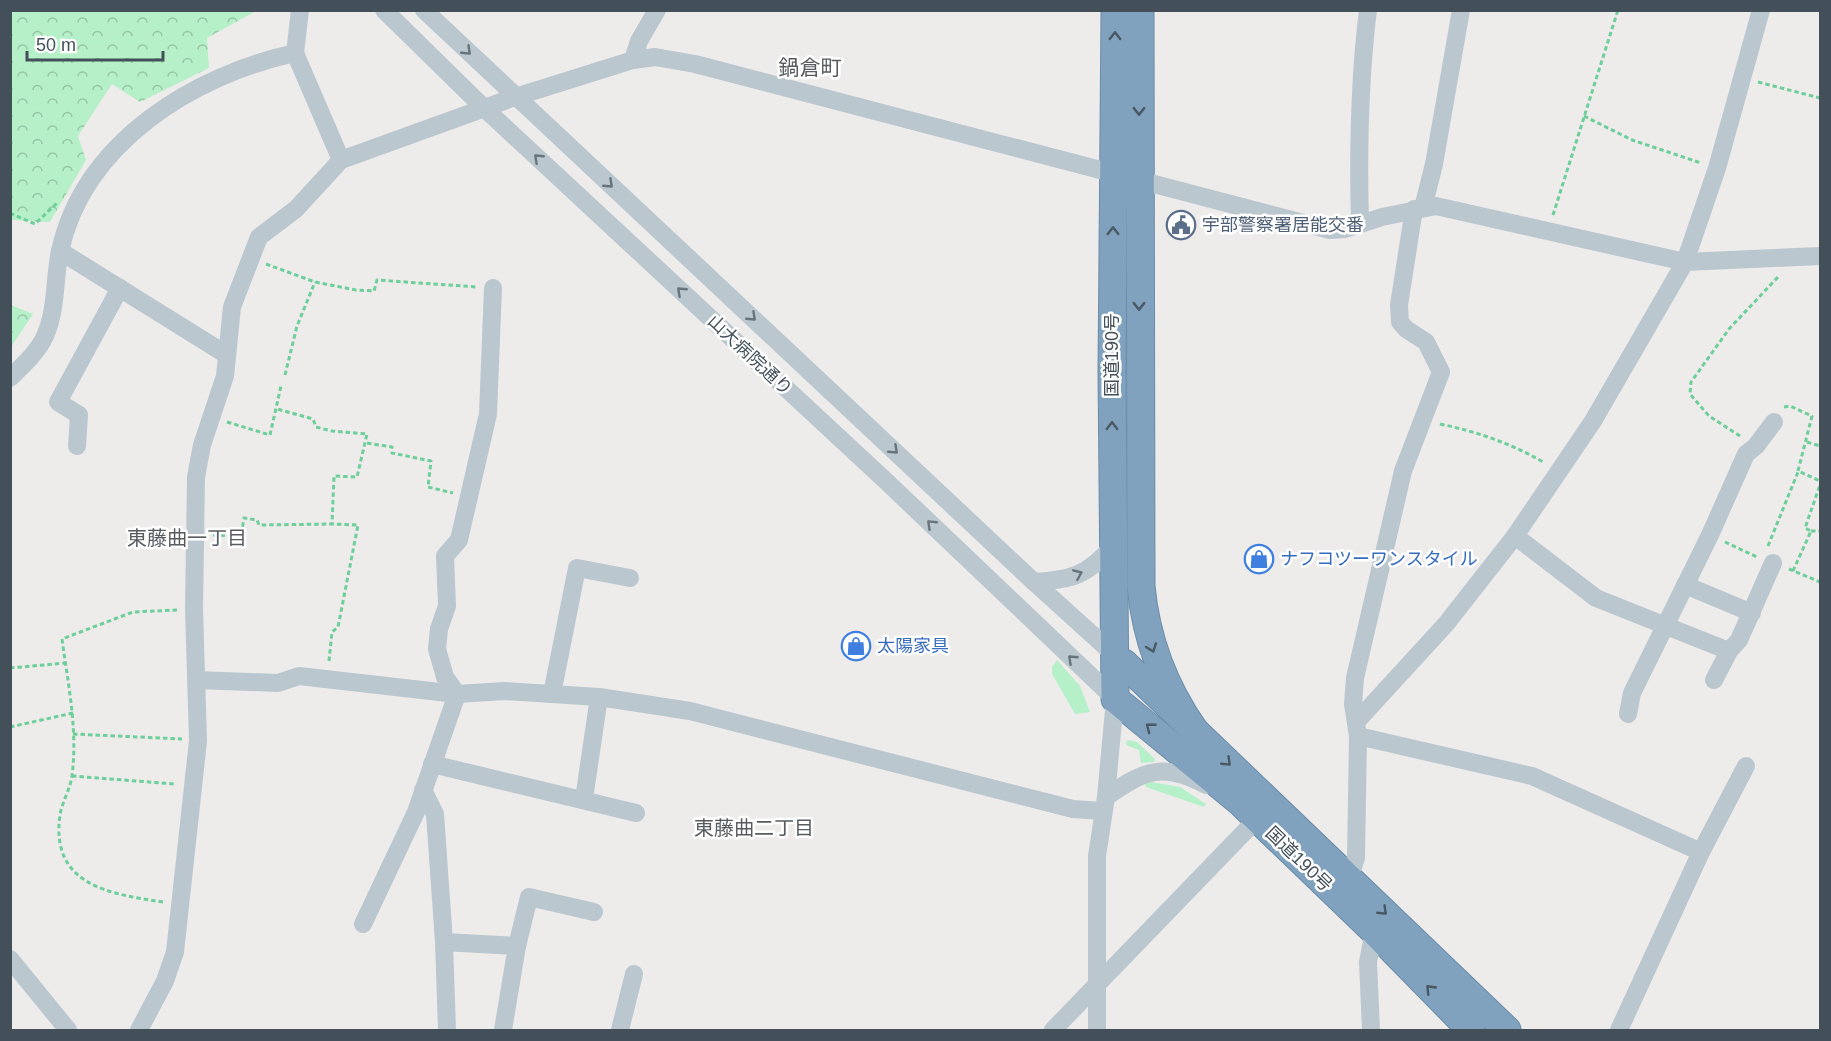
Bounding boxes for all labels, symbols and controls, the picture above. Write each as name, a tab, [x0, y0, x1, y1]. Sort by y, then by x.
scale bar	[27, 24, 164, 62]
one-way arrow	[1109, 32, 1121, 41]
text: 50 m	[36, 35, 76, 55]
one-way arrow	[459, 43, 470, 54]
district label: 鍋倉町	[779, 56, 842, 79]
one-way arrow	[1133, 106, 1145, 115]
one-way arrow	[534, 155, 545, 166]
one-way arrow	[602, 177, 613, 188]
public building icon: 宇部警察署居能交番	[1165, 209, 1197, 241]
place label: 宇部警察署居能交番	[1202, 215, 1364, 235]
one-way arrow	[1107, 227, 1119, 236]
one-way arrow	[677, 287, 688, 298]
one-way arrow	[1133, 301, 1145, 310]
one-way arrow	[745, 310, 755, 321]
street label: 山大病院通り	[704, 311, 796, 399]
street label: 国道190号	[1102, 313, 1122, 397]
one-way arrow	[1106, 422, 1118, 431]
one-way arrow	[886, 443, 897, 454]
one-way arrow	[928, 521, 939, 532]
district label: 東藤曲一丁目	[127, 527, 247, 549]
shop icon: ナフコツーワンスタイル	[1243, 543, 1275, 575]
place label: ナフコツーワンスタイル	[1280, 549, 1478, 569]
one-way arrow	[1072, 569, 1083, 581]
shop icon: 太陽家具	[840, 630, 872, 662]
place label: 太陽家具	[877, 636, 949, 656]
one-way arrow	[1145, 642, 1158, 653]
one-way arrow	[1068, 655, 1079, 666]
one-way arrow	[1146, 723, 1157, 734]
one-way arrow	[1220, 754, 1231, 765]
district label: 東藤曲二丁目	[694, 817, 814, 839]
street label: 国道190号	[1262, 823, 1336, 895]
one-way arrow	[1377, 904, 1387, 915]
one-way arrow	[1427, 985, 1438, 996]

